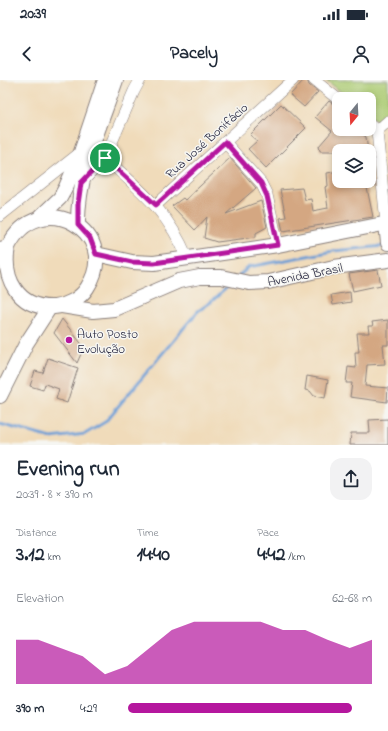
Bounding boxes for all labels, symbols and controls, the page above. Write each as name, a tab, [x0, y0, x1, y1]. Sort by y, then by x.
text: 20:39	[20, 3, 46, 25]
text: Pacely	[170, 41, 218, 67]
icon: back	[16, 43, 38, 65]
icon: person	[350, 43, 372, 65]
north arrow	[332, 92, 376, 136]
map controls	[332, 92, 376, 188]
street label: Rua José Bonifácio	[161, 99, 253, 183]
pin	[88, 141, 122, 175]
button: layers	[332, 144, 376, 188]
icon: arrive	[94, 147, 116, 169]
street label: Avenida Brasil	[266, 259, 345, 292]
place label: Auto Posto Evolução	[77, 325, 138, 359]
marker: Auto Posto Evolução	[64, 335, 74, 345]
text: Evening run	[16, 454, 120, 486]
button: share	[330, 458, 372, 500]
text: 20:39 · 8 × 390 m	[16, 485, 93, 504]
text: Distance	[16, 525, 57, 541]
text: Time	[137, 525, 158, 541]
text: Pace	[257, 525, 279, 541]
text: 3.12	[16, 541, 45, 570]
text: 14:40	[137, 541, 170, 570]
text: 4:42	[257, 541, 285, 570]
text: km	[45, 549, 61, 565]
text: /km	[285, 549, 305, 565]
text: Elevation	[16, 589, 64, 608]
text: 62–68 m	[332, 589, 372, 608]
text: 390 m	[16, 699, 44, 718]
text: 4:29	[80, 699, 97, 718]

